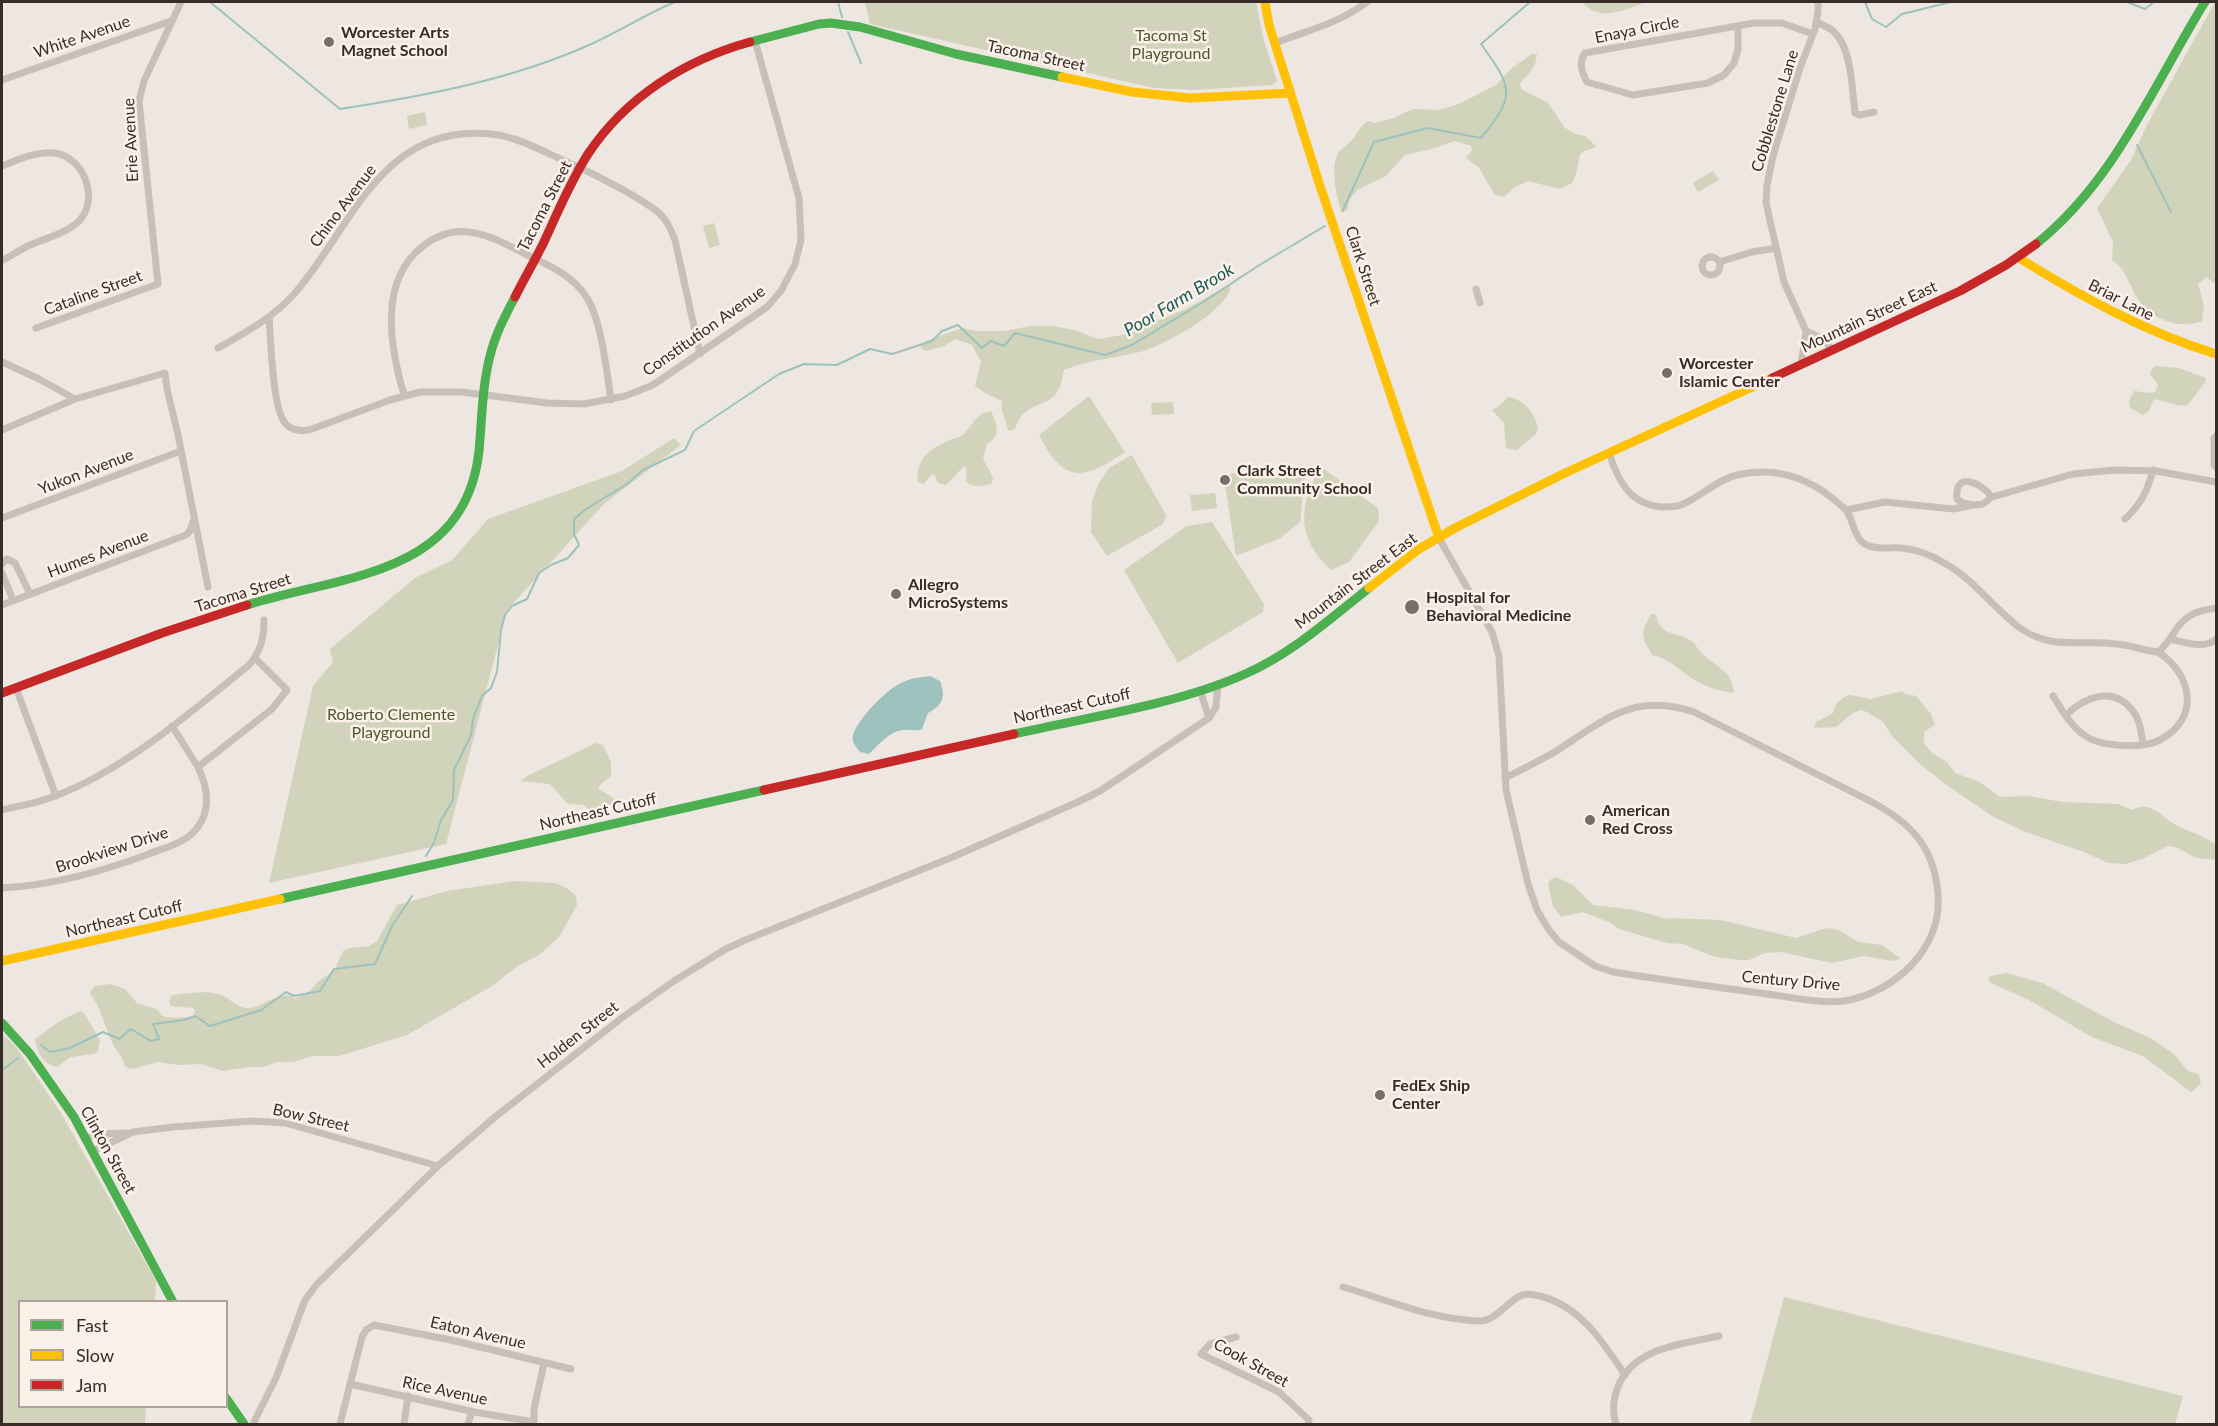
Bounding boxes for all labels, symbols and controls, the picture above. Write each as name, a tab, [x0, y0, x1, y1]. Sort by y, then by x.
street label: White Avenue	[31, 12, 133, 62]
street label: Enaya Circle	[1593, 12, 1681, 48]
place label: Worcester Arts Magnet School	[341, 23, 449, 61]
park label: Tacoma St Playground	[1132, 26, 1210, 64]
marker: Worcester Arts Magnet School	[322, 35, 336, 49]
street label: Tacoma Street	[985, 36, 1087, 76]
street label: Cobblestone Lane	[1747, 48, 1803, 174]
street label: Erie Avenue	[119, 97, 143, 183]
street label: Tacoma Street	[514, 157, 576, 255]
street label: Chino Avenue	[306, 161, 380, 251]
street label: Clark Street	[1341, 224, 1385, 308]
water label: Poor Farm Brook	[1120, 259, 1238, 341]
street label: Cataline Street	[41, 266, 145, 320]
street label: Briar Lane	[2085, 275, 2157, 325]
street label: Mountain Street East	[1798, 277, 1940, 357]
street label: Constitution Avenue	[639, 282, 769, 380]
place label: Worcester Islamic Center	[1679, 354, 1780, 392]
marker: Worcester Islamic Center	[1660, 366, 1674, 380]
street label: Yukon Avenue	[36, 445, 136, 499]
place label: Clark Street Community School	[1237, 461, 1372, 499]
marker: Clark Street Community School	[1218, 473, 1232, 487]
street label: Humes Avenue	[45, 526, 151, 582]
street label: Mountain Street East	[1291, 529, 1421, 633]
street label: Tacoma Street	[193, 569, 293, 617]
place label: Allegro MicroSystems	[908, 575, 1008, 613]
marker: Allegro MicroSystems	[889, 587, 903, 601]
place label: Hospital for Behavioral Medicine	[1426, 588, 1571, 626]
marker: Hospital for Behavioral Medicine	[1403, 598, 1421, 616]
street label: Northeast Cutoff	[1012, 684, 1132, 728]
park label: Roberto Clemente Playground	[327, 705, 455, 743]
street label: Northeast Cutoff	[538, 789, 658, 835]
place label: American Red Cross	[1602, 801, 1673, 839]
marker: American Red Cross	[1583, 813, 1597, 827]
street label: Brookview Drive	[53, 823, 171, 877]
street label: Northeast Cutoff	[64, 896, 184, 942]
street label: Century Drive	[1741, 967, 1841, 995]
street label: Holden Street	[534, 997, 622, 1073]
place label: FedEx Ship Center	[1392, 1076, 1470, 1114]
marker: FedEx Ship Center	[1373, 1088, 1387, 1102]
street label: Bow Street	[271, 1100, 351, 1136]
street label: Clinton Street	[76, 1103, 140, 1197]
legend	[18, 1300, 228, 1408]
street label: Eaton Avenue	[428, 1313, 528, 1353]
text: Fast	[76, 1314, 108, 1336]
street label: Cook Street	[1210, 1334, 1292, 1392]
text: Slow	[76, 1344, 114, 1366]
street label: Rice Avenue	[401, 1373, 489, 1409]
text: Jam	[76, 1374, 107, 1396]

